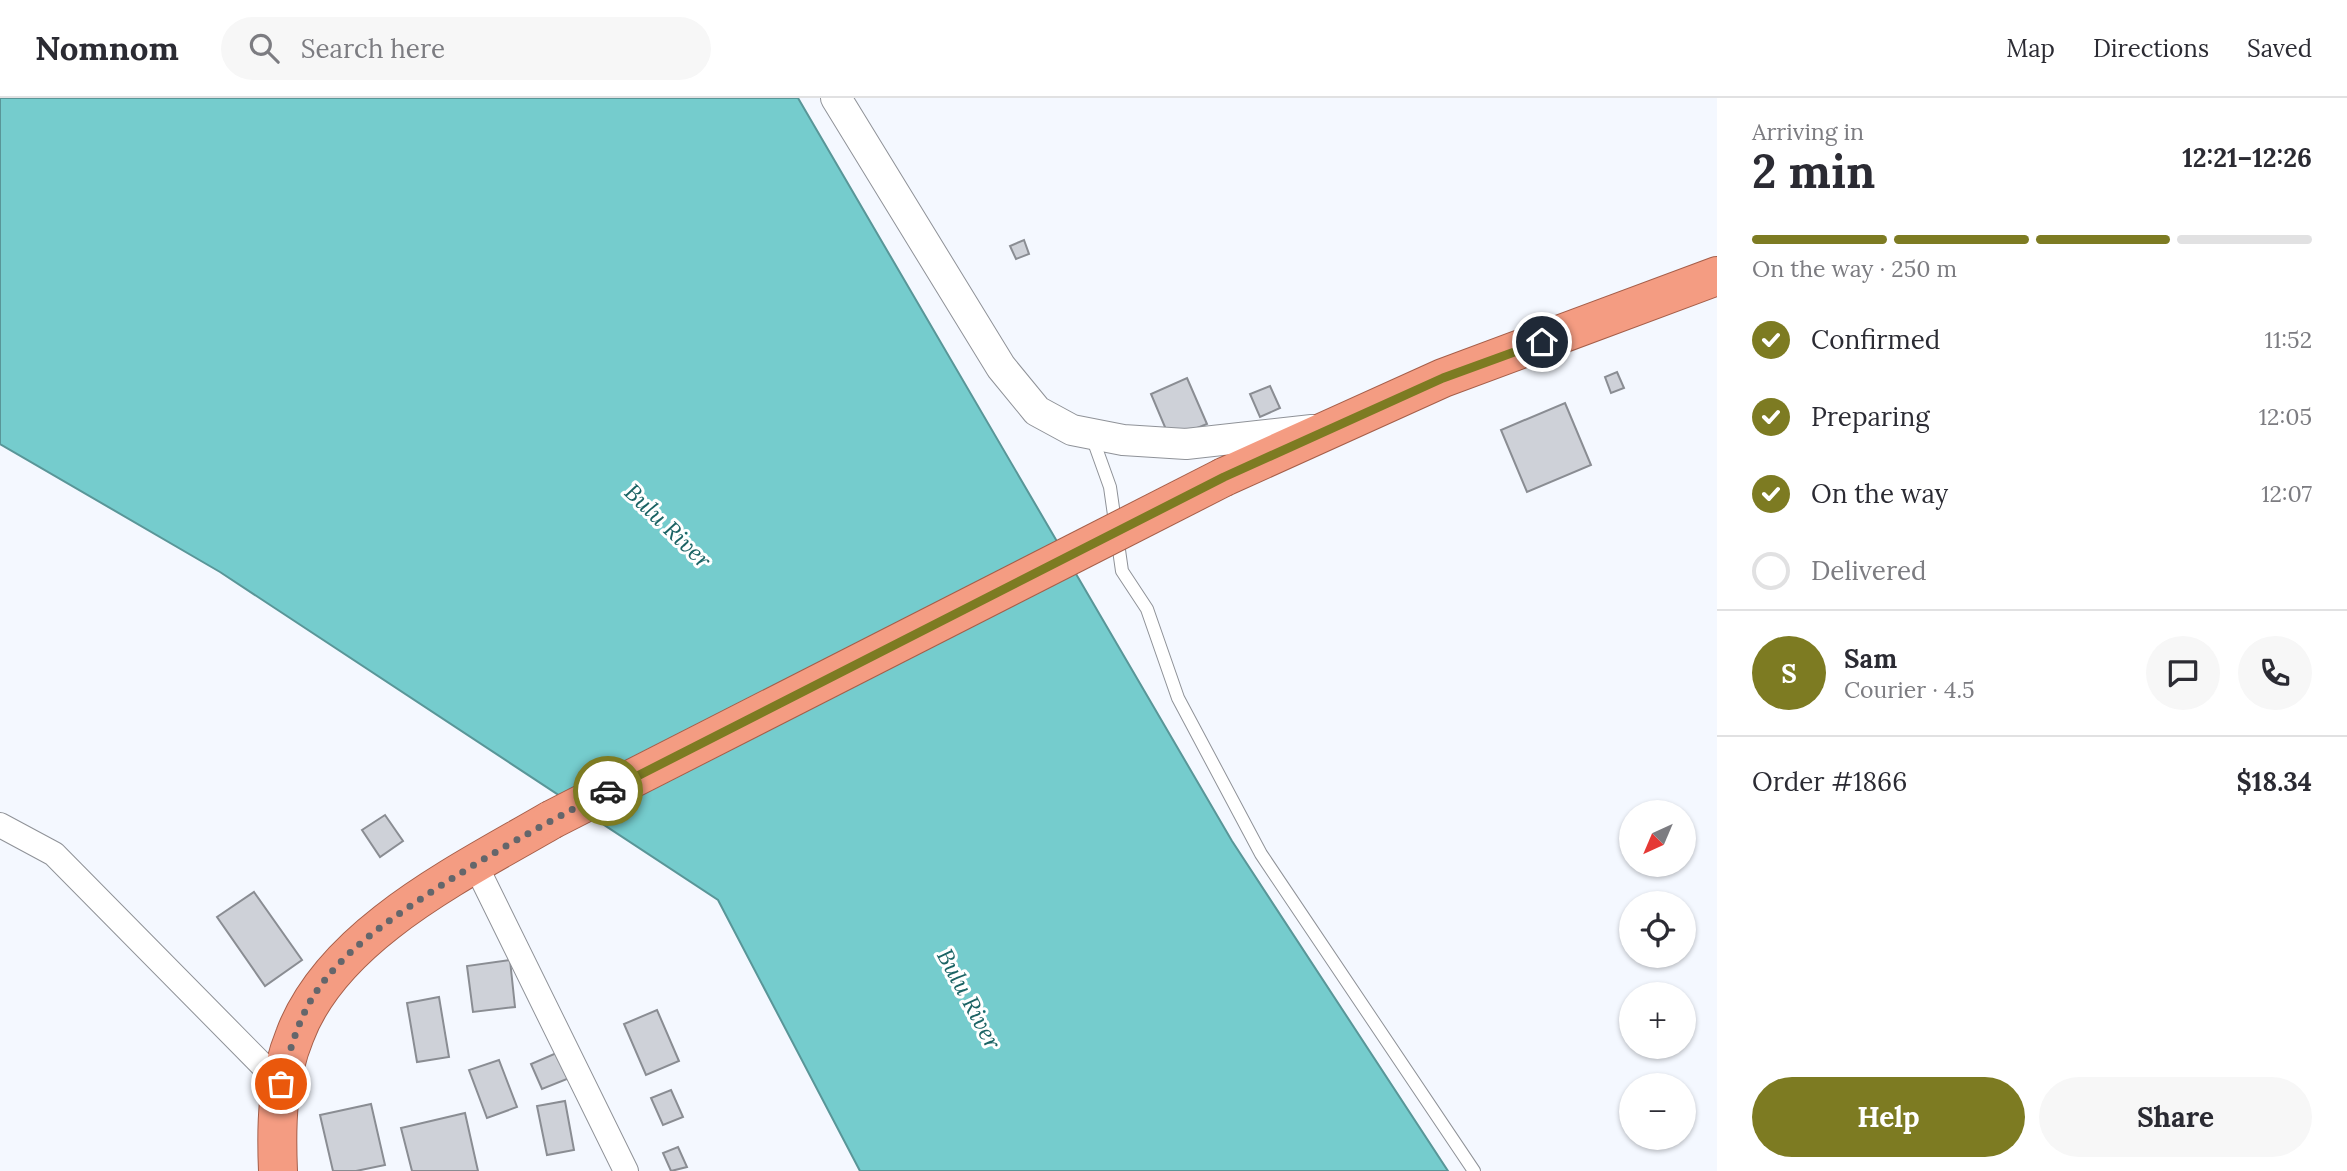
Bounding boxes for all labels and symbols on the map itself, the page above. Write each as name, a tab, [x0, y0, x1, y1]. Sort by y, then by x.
pin	[1512, 312, 1572, 372]
water label: Bulu River	[619, 477, 718, 574]
courier	[573, 756, 643, 826]
north arrow	[1619, 800, 1696, 877]
water label: Bulu River	[931, 944, 1008, 1054]
pin	[251, 1054, 311, 1114]

